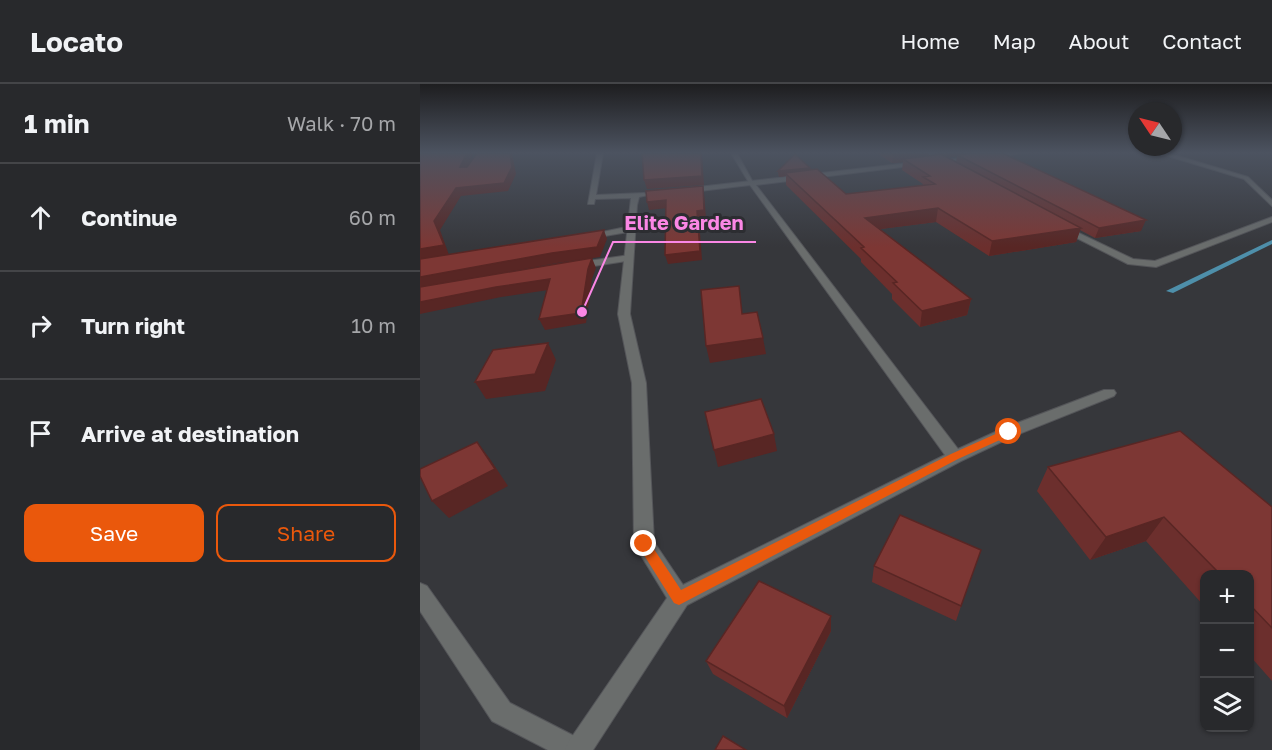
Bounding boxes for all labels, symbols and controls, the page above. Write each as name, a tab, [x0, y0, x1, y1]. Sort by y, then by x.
text: Locato	[30, 25, 123, 58]
text: Home	[900, 28, 960, 54]
text: Map	[993, 28, 1036, 54]
text: About	[1069, 28, 1129, 54]
text: Contact	[1162, 28, 1242, 54]
north arrow	[1128, 102, 1182, 156]
text: 1 min	[24, 108, 90, 139]
text: Walk · 70 m	[287, 111, 396, 135]
icon: ahead	[24, 201, 57, 234]
text: Continue	[81, 204, 177, 231]
callout: Elite Garden	[613, 204, 756, 242]
text: 60 m	[349, 205, 396, 229]
text: Elite Garden	[624, 210, 744, 234]
icon: right	[24, 309, 57, 342]
text: Turn right	[81, 312, 185, 339]
text: 10 m	[351, 313, 396, 337]
icon: arrive	[24, 417, 57, 450]
route start	[995, 418, 1021, 444]
text: Arrive at destination	[81, 420, 299, 447]
button: Save	[24, 504, 204, 562]
button: Share	[216, 504, 396, 562]
route end	[630, 530, 656, 556]
map controls	[1200, 570, 1254, 732]
button: +	[1200, 570, 1254, 624]
button: −	[1200, 624, 1254, 678]
button: layers	[1200, 678, 1254, 732]

